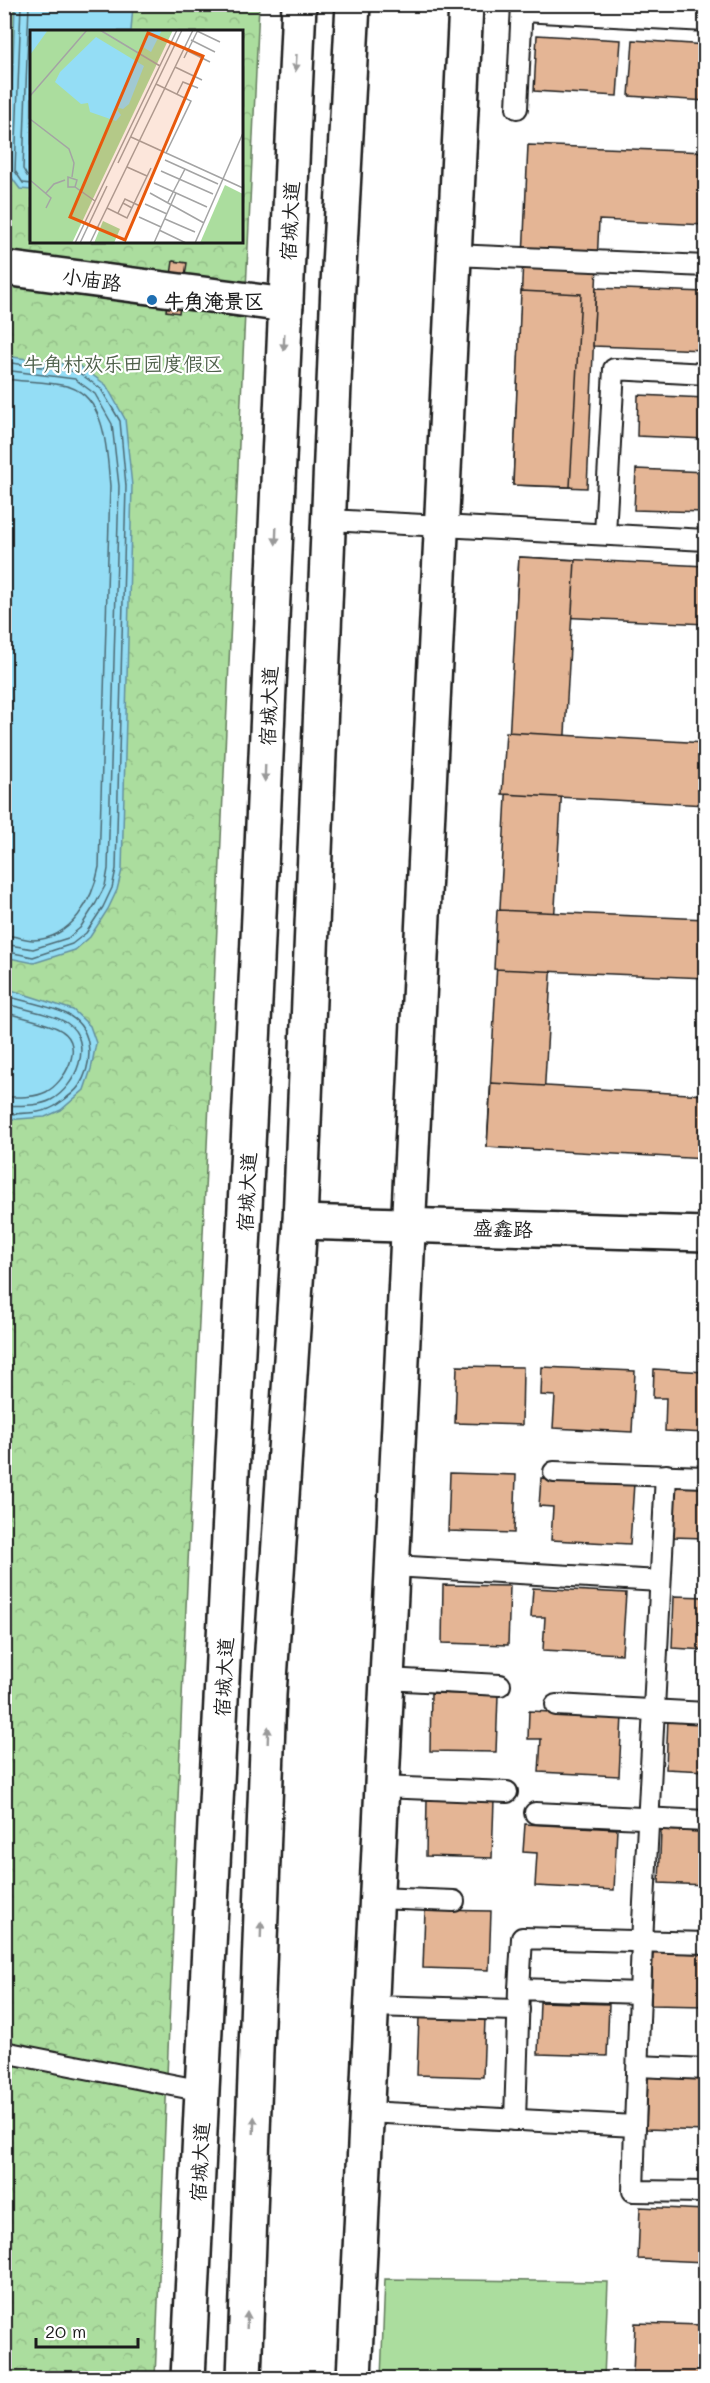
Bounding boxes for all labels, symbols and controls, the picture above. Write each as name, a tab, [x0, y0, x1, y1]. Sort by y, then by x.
inset map	[30, 30, 243, 243]
one-way arrow	[292, 53, 301, 72]
street label: 宿城大道	[274, 180, 304, 262]
street label: 小庙路	[60, 262, 125, 296]
place label: 牛角淹景区	[164, 287, 264, 313]
marker: 牛角淹景区	[145, 293, 159, 307]
one-way arrow	[280, 332, 289, 351]
park label: 牛角村欢乐田园度假区	[23, 350, 223, 376]
one-way arrow	[271, 527, 280, 546]
street label: 宿城大道	[254, 666, 282, 746]
one-way arrow	[261, 764, 270, 783]
street label: 宿城大道	[231, 1151, 261, 1233]
street label: 盛鑫路	[473, 1214, 534, 1242]
street label: 宿城大道	[208, 1636, 238, 1718]
one-way arrow	[263, 1726, 272, 1745]
one-way arrow	[256, 1921, 265, 1940]
one-way arrow	[249, 2116, 258, 2135]
street label: 宿城大道	[184, 2121, 214, 2203]
scale bar	[36, 2311, 138, 2349]
one-way arrow	[242, 2311, 251, 2330]
text: 20 m	[45, 2319, 86, 2343]

